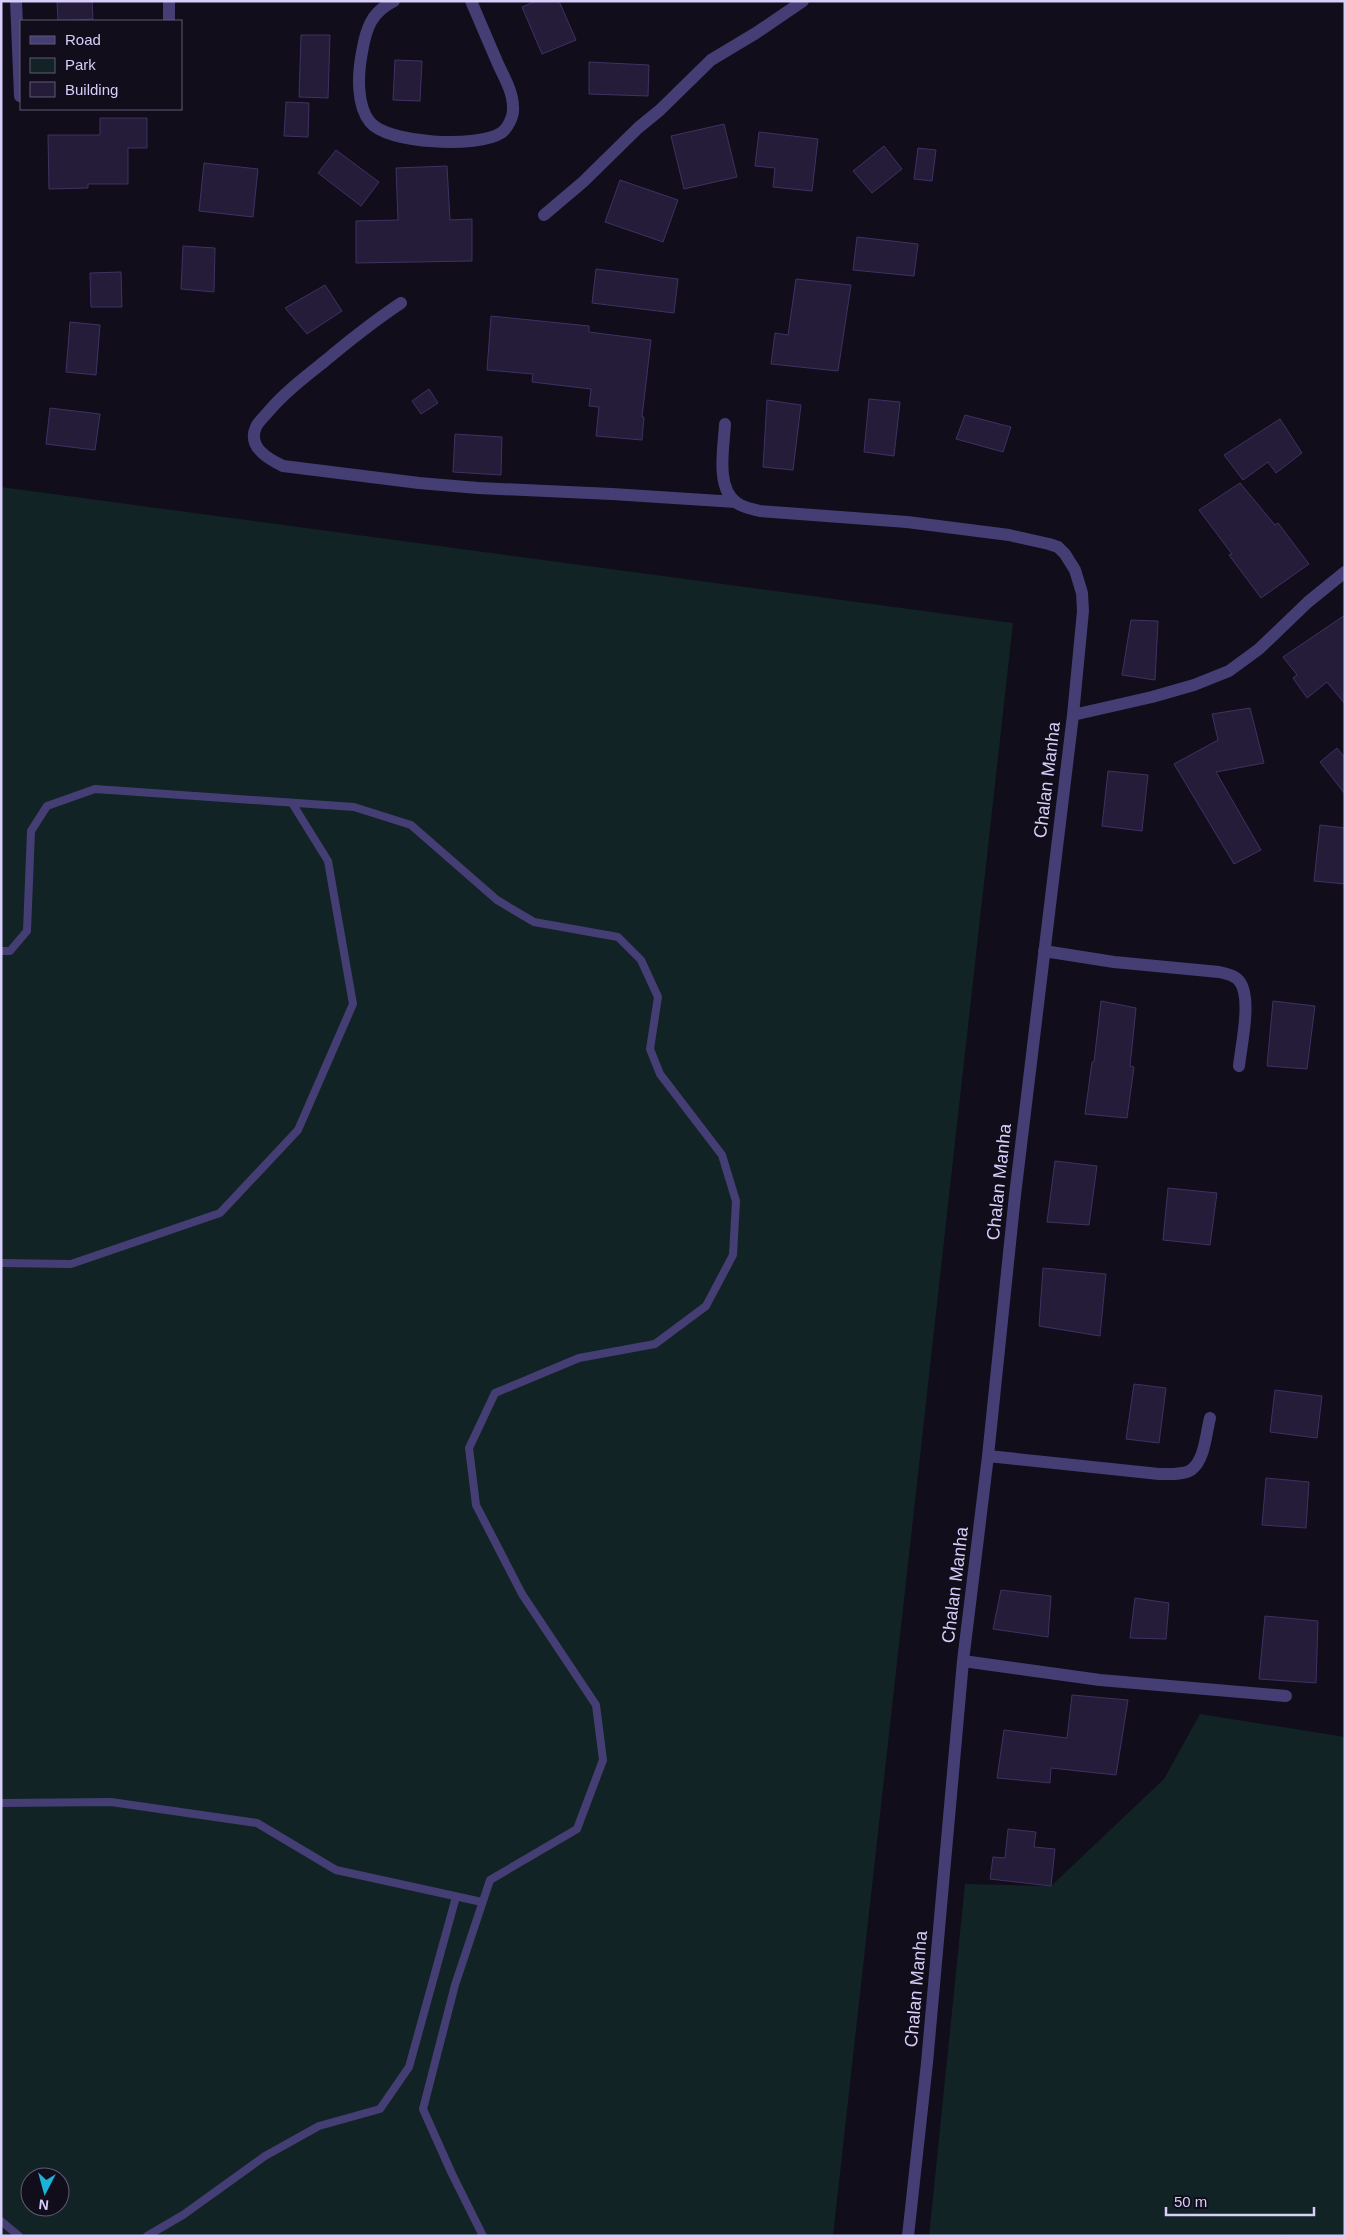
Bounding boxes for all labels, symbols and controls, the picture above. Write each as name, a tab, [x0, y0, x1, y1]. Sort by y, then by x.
legend	[20, 20, 182, 110]
text: Road	[65, 31, 101, 48]
text: Park	[65, 56, 96, 73]
text: Building	[65, 81, 118, 98]
street label: Chalan Manha	[1030, 720, 1064, 839]
street label: Chalan Manha	[983, 1122, 1015, 1241]
street label: Chalan Manha	[938, 1525, 972, 1644]
street label: Chalan Manha	[901, 1929, 931, 2048]
north arrow	[20, 2167, 70, 2217]
scale bar	[1166, 2184, 1314, 2216]
text: 50 m	[1174, 2193, 1207, 2210]
text: N	[38, 2196, 50, 2213]

